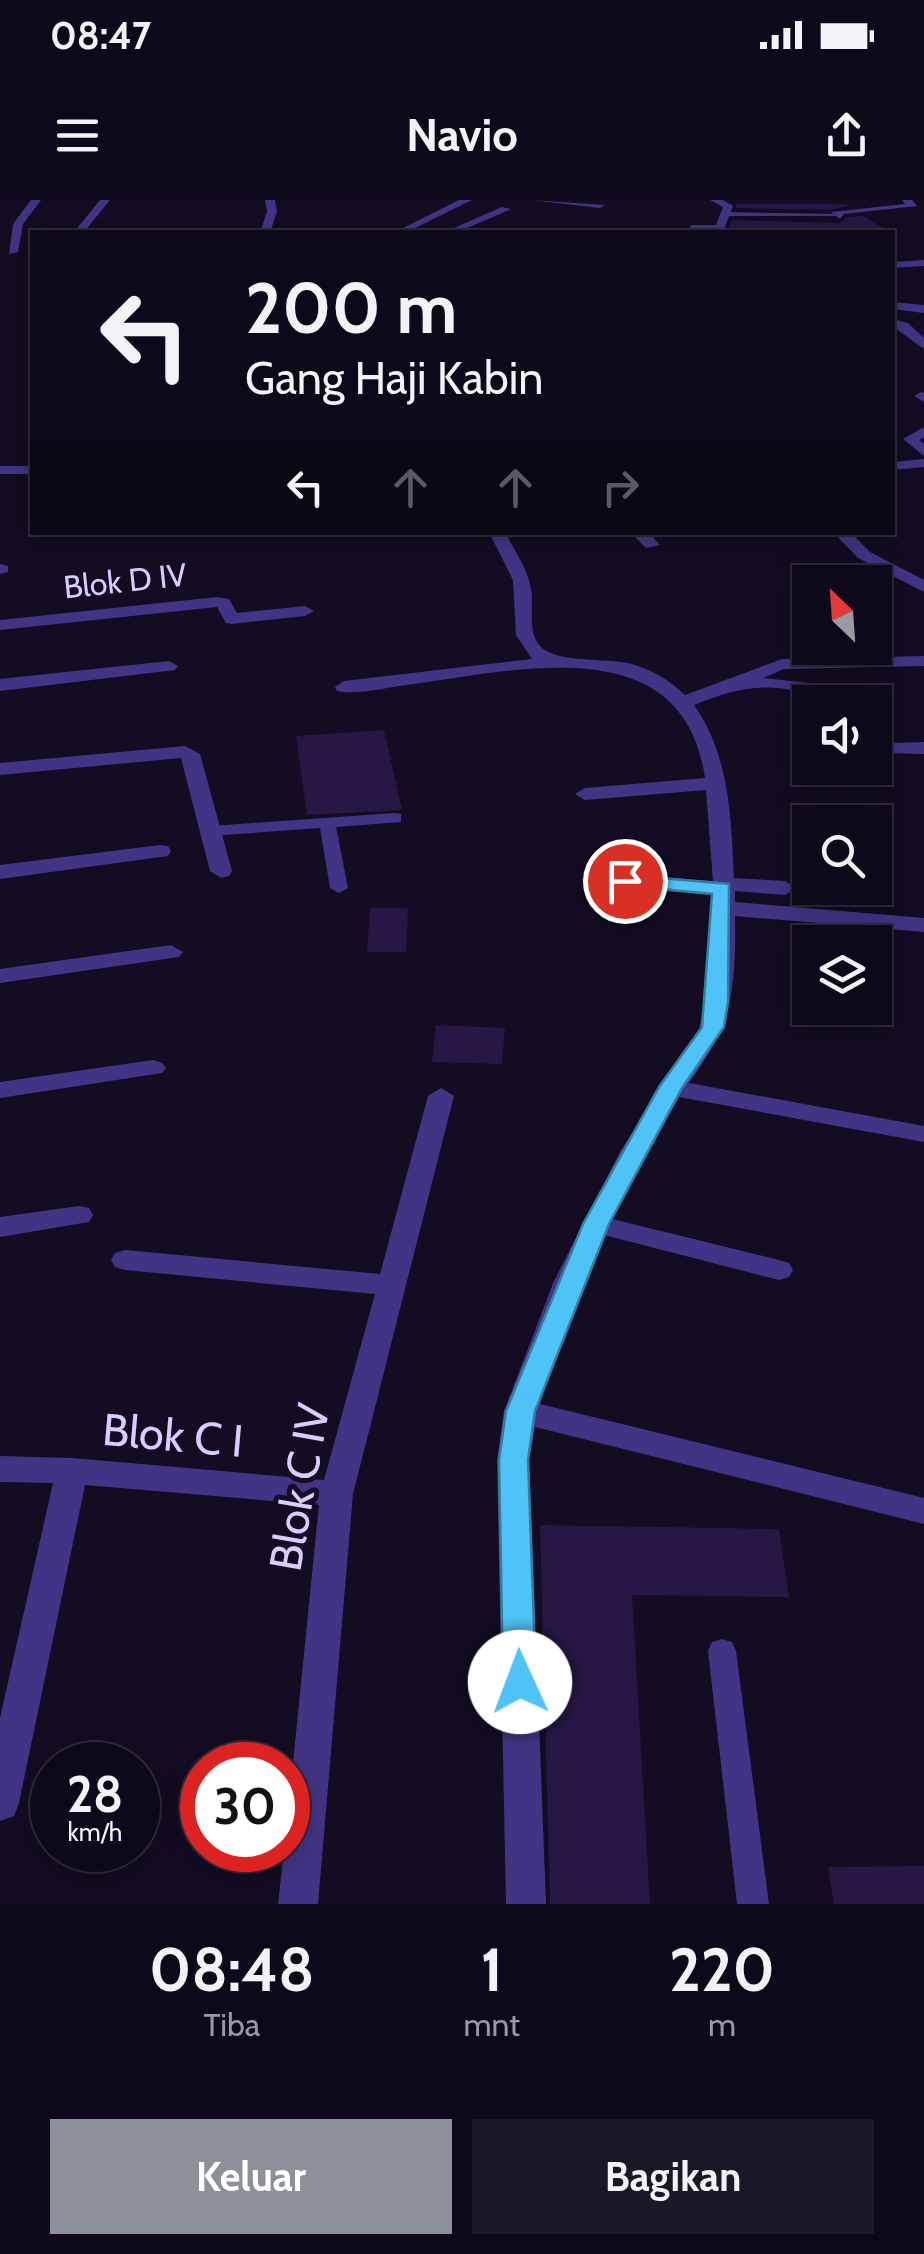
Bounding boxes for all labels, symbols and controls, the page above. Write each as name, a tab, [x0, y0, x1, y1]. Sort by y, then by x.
text: 08:47	[50, 12, 151, 59]
icon: menu	[50, 108, 105, 163]
text: Navio	[406, 108, 518, 162]
icon: share	[819, 108, 874, 163]
text: 200 m	[245, 265, 457, 351]
icon: left	[80, 270, 210, 400]
text: Gang Haji Kabin	[245, 351, 543, 405]
icon: left	[278, 460, 333, 515]
icon: ahead	[383, 460, 438, 515]
icon: ahead	[488, 460, 543, 515]
icon: right	[593, 460, 648, 515]
street label: Blok D IV	[61, 555, 189, 606]
north arrow	[792, 565, 892, 665]
map controls	[792, 565, 892, 1025]
button: sound	[792, 685, 892, 785]
button: search	[792, 805, 892, 905]
pin	[583, 839, 668, 924]
icon: arrive	[598, 854, 653, 909]
button: layers	[792, 925, 892, 1025]
street label: Blok C IV	[258, 1399, 340, 1575]
street label: Blok C I	[100, 1402, 246, 1468]
position arrow	[468, 1630, 572, 1734]
speed limit sign: 30	[180, 1742, 310, 1872]
text: 28	[67, 1764, 123, 1825]
text: km/h	[68, 1817, 122, 1847]
text: 08:48	[149, 1933, 314, 2006]
text: 1	[481, 1933, 503, 2006]
text: 220	[669, 1933, 775, 2006]
text: Tiba	[203, 2005, 260, 2044]
text: mnt	[464, 2005, 520, 2044]
text: m	[708, 2005, 736, 2044]
button: Keluar	[50, 2119, 452, 2234]
button: Bagikan	[472, 2119, 874, 2234]

